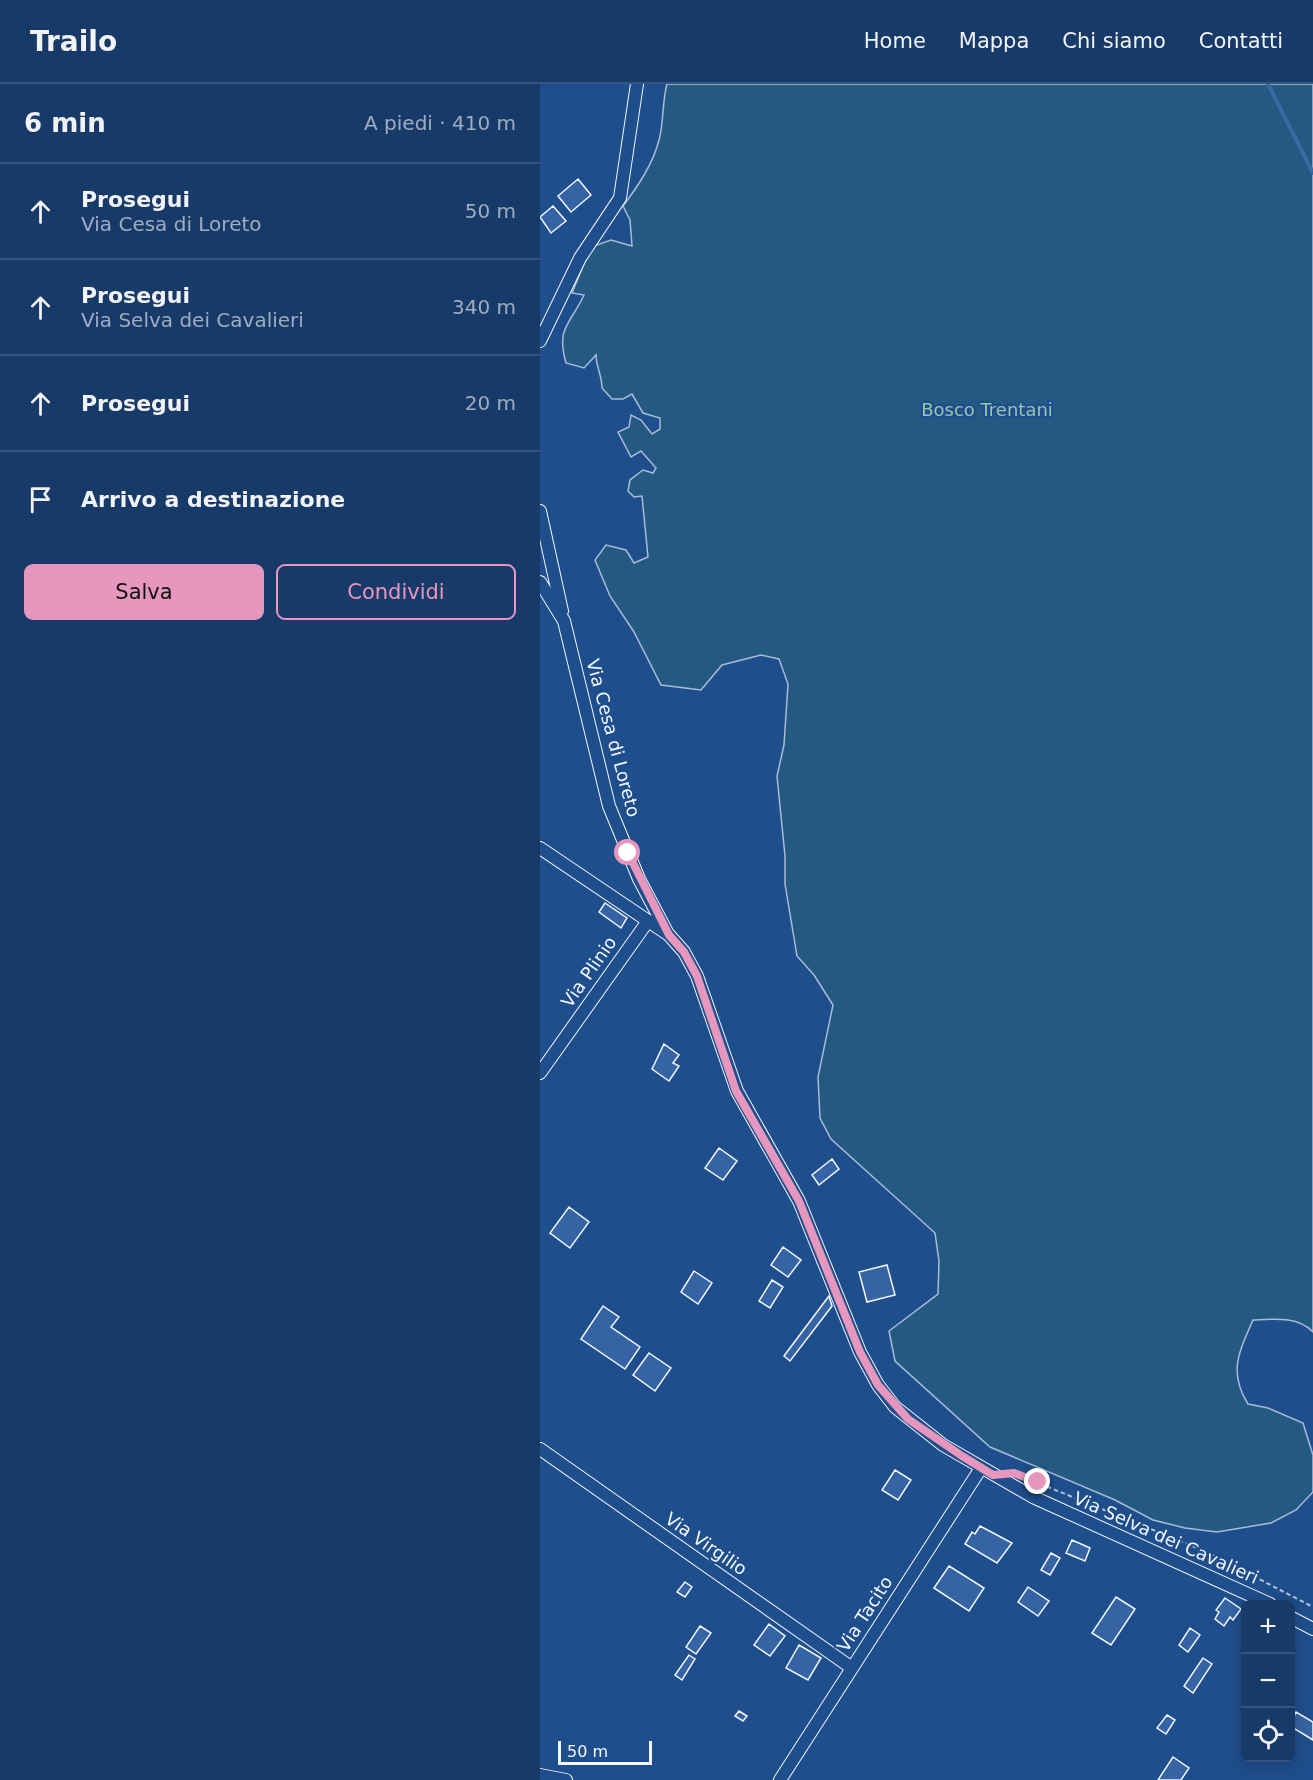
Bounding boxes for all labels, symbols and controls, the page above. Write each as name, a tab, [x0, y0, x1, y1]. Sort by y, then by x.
text: Trailo	[30, 25, 117, 58]
text: Home	[864, 29, 926, 53]
text: Mappa	[959, 29, 1029, 53]
text: Chi siamo	[1062, 29, 1166, 53]
text: Contatti	[1199, 29, 1283, 53]
text: 6 min	[24, 108, 106, 138]
text: A piedi · 410 m	[364, 111, 516, 135]
text: Prosegui	[81, 187, 190, 212]
icon: ahead	[24, 195, 57, 228]
text: 50 m	[465, 199, 516, 223]
text: Via Cesa di Loreto	[81, 212, 262, 236]
text: Prosegui	[81, 283, 190, 308]
icon: ahead	[24, 291, 57, 324]
text: 340 m	[452, 295, 516, 319]
text: Via Selva dei Cavalieri	[81, 308, 304, 332]
icon: ahead	[24, 387, 57, 420]
text: Prosegui	[81, 391, 190, 416]
text: 20 m	[465, 391, 516, 415]
park label: Bosco Trentani	[921, 399, 1053, 420]
icon: arrive	[24, 483, 57, 516]
text: Arrivo a destinazione	[81, 487, 345, 512]
button: Salva	[24, 564, 264, 620]
button: Condividi	[276, 564, 516, 620]
street label: Via Cesa di Loreto	[582, 657, 645, 819]
route start	[614, 839, 640, 865]
street label: Via Plinio	[556, 932, 621, 1011]
route end	[1024, 1468, 1050, 1494]
street label: Via Selva dei Cavalieri	[1070, 1487, 1262, 1588]
street label: Via Virgilio	[661, 1508, 751, 1579]
street label: Via Tacito	[832, 1572, 897, 1655]
map controls	[1241, 1600, 1295, 1762]
button: +	[1241, 1600, 1295, 1654]
button: −	[1241, 1654, 1295, 1708]
button: locate	[1241, 1708, 1295, 1762]
scale bar	[558, 1738, 652, 1766]
text: 50 m	[567, 1742, 608, 1761]

